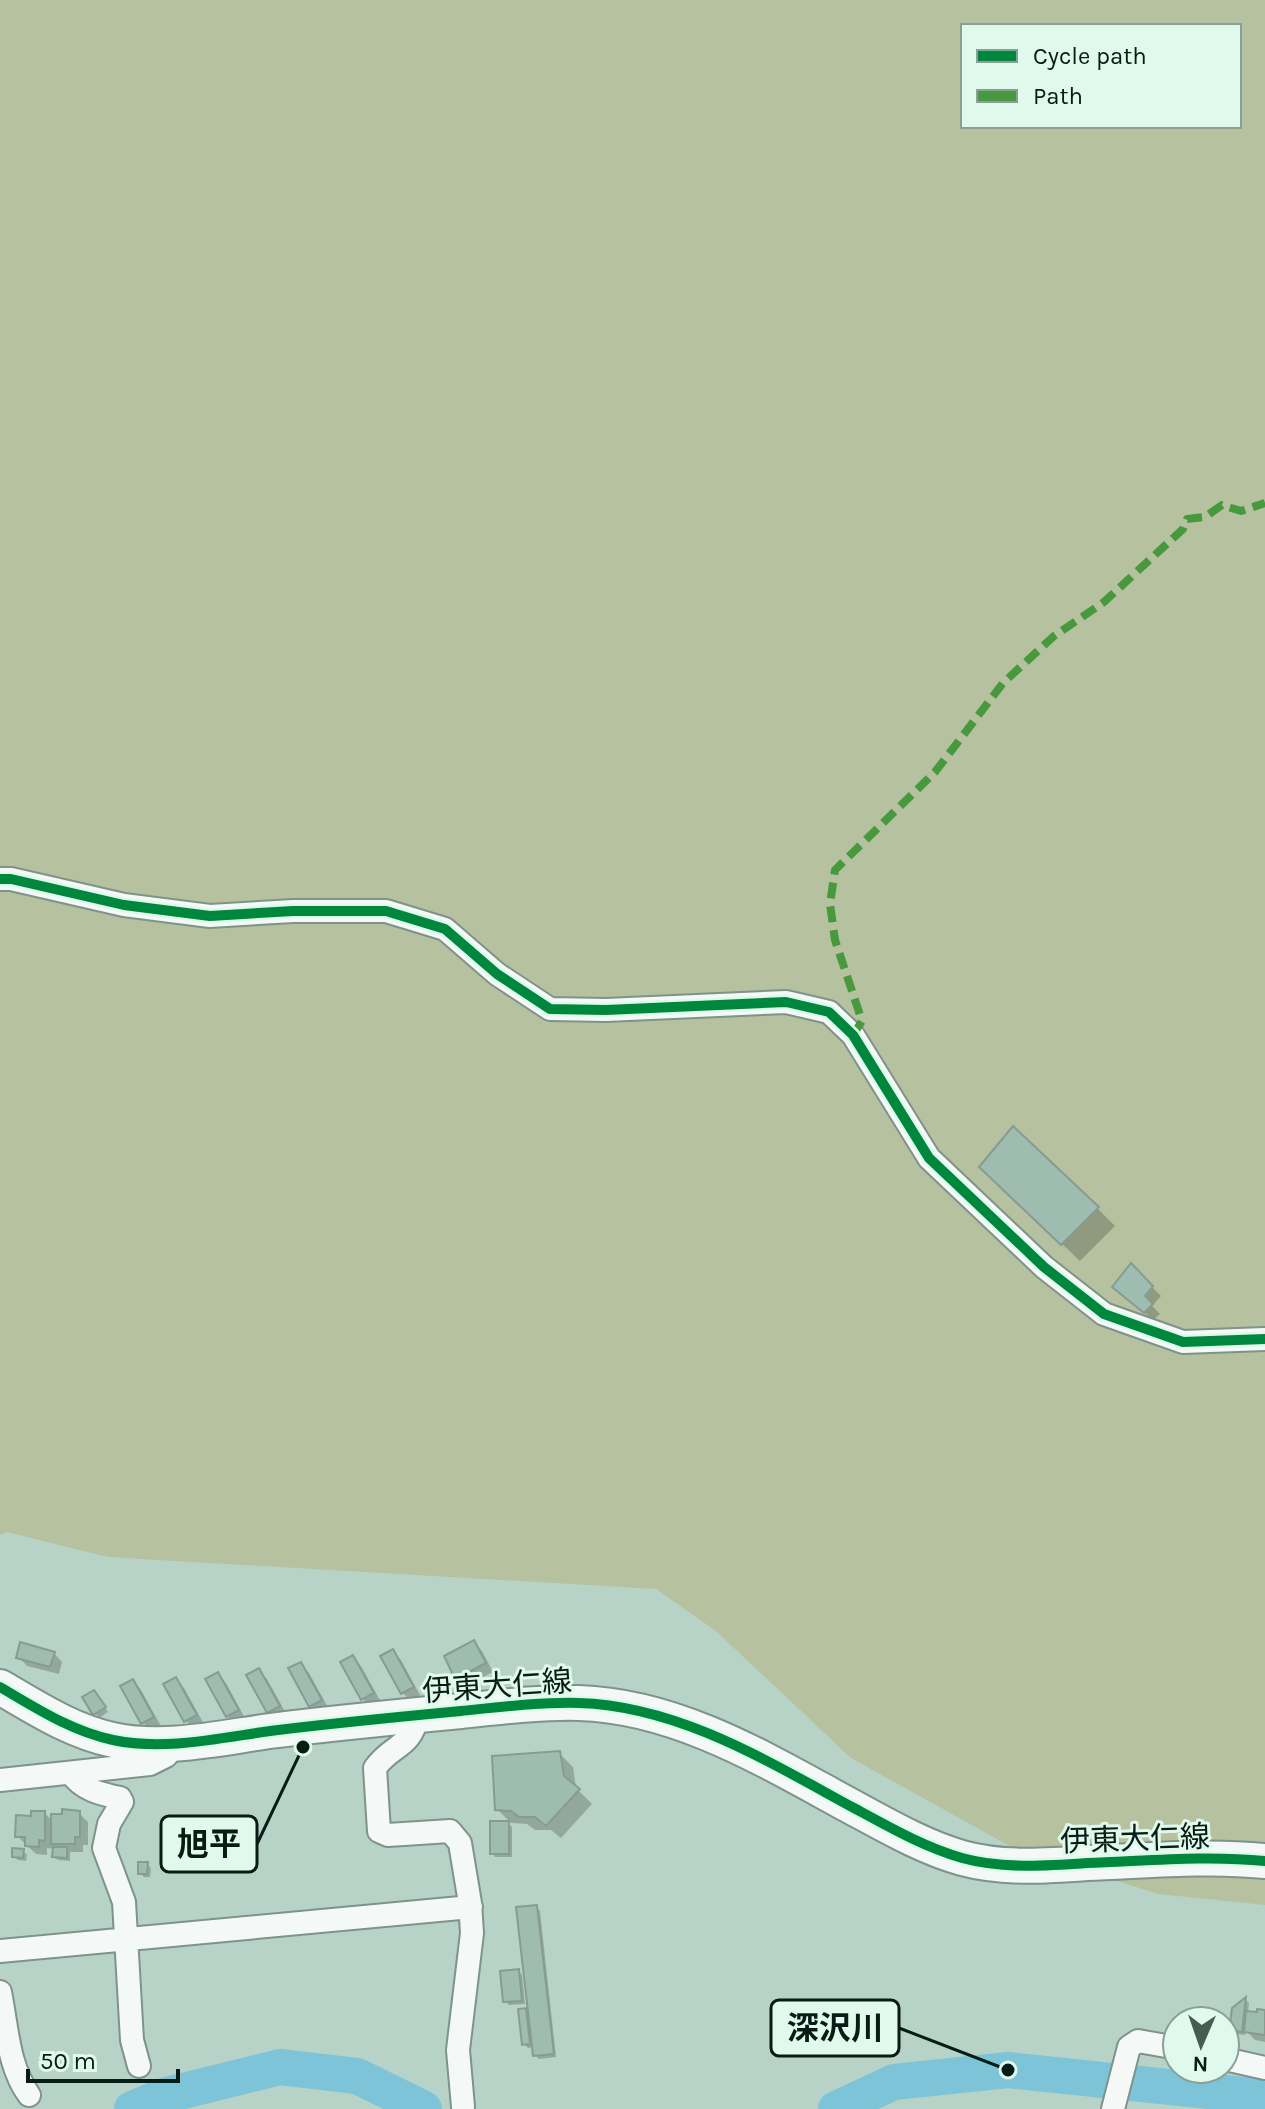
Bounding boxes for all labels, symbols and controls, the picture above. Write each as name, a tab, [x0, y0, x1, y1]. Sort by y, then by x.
legend	[961, 24, 1241, 128]
text: Cycle path	[1033, 42, 1147, 70]
text: Path	[1033, 82, 1083, 110]
street label: 伊東大仁線	[421, 1663, 573, 1709]
callout: 旭平	[161, 1816, 257, 1872]
street label: 伊東大仁線	[1059, 1818, 1211, 1860]
text: 旭平	[177, 1826, 241, 1863]
callout: 深沢川	[771, 2000, 899, 2056]
north arrow	[1161, 2005, 1241, 2085]
text: 深沢川	[787, 2010, 883, 2047]
scale bar	[28, 2033, 178, 2083]
text: 50 m	[40, 2047, 96, 2075]
text: N	[1192, 2051, 1209, 2077]

